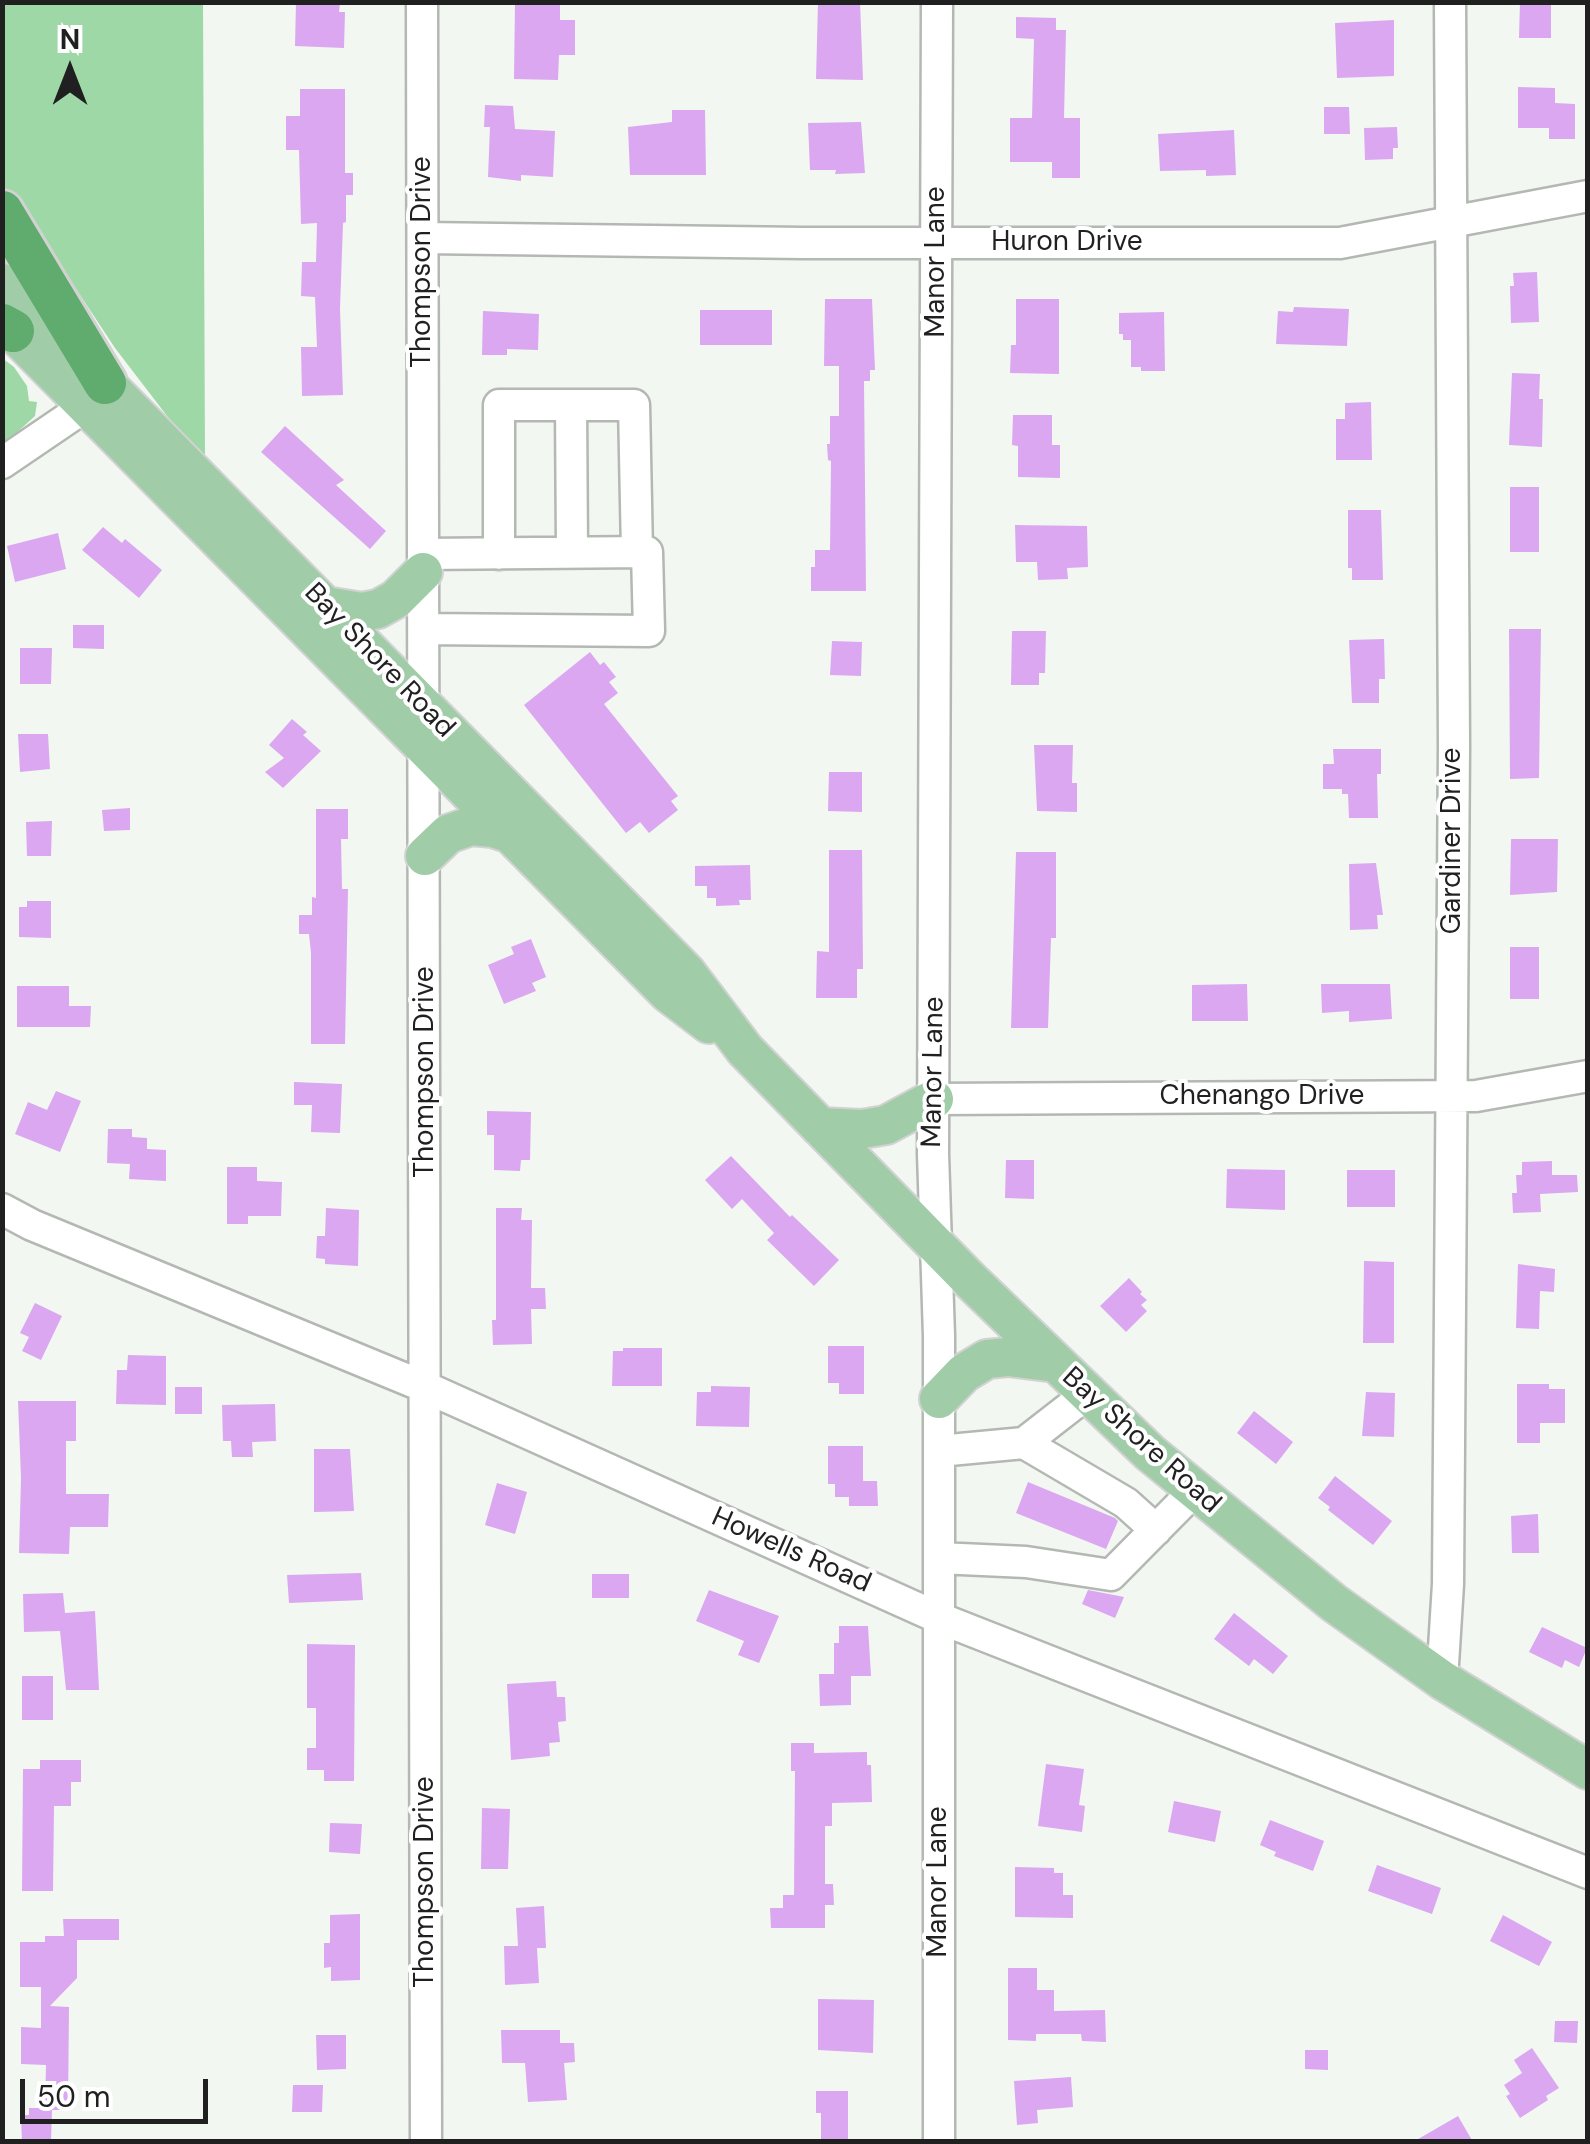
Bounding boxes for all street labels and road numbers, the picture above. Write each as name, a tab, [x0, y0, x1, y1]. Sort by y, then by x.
street label: Thompson Drive	[406, 156, 440, 368]
street label: Manor Lane	[920, 186, 954, 338]
street label: Huron Drive	[991, 226, 1143, 260]
street label: Bay Shore Road	[297, 577, 461, 745]
street label: Gardiner Drive	[1436, 748, 1470, 934]
street label: Thompson Drive	[409, 966, 443, 1178]
street label: Manor Lane	[916, 996, 952, 1148]
street label: Chenango Drive	[1160, 1080, 1364, 1114]
street label: Bay Shore Road	[1055, 1361, 1227, 1521]
street label: Howells Road	[706, 1501, 876, 1601]
street label: Thompson Drive	[409, 1776, 443, 1988]
street label: Manor Lane	[922, 1806, 956, 1958]

